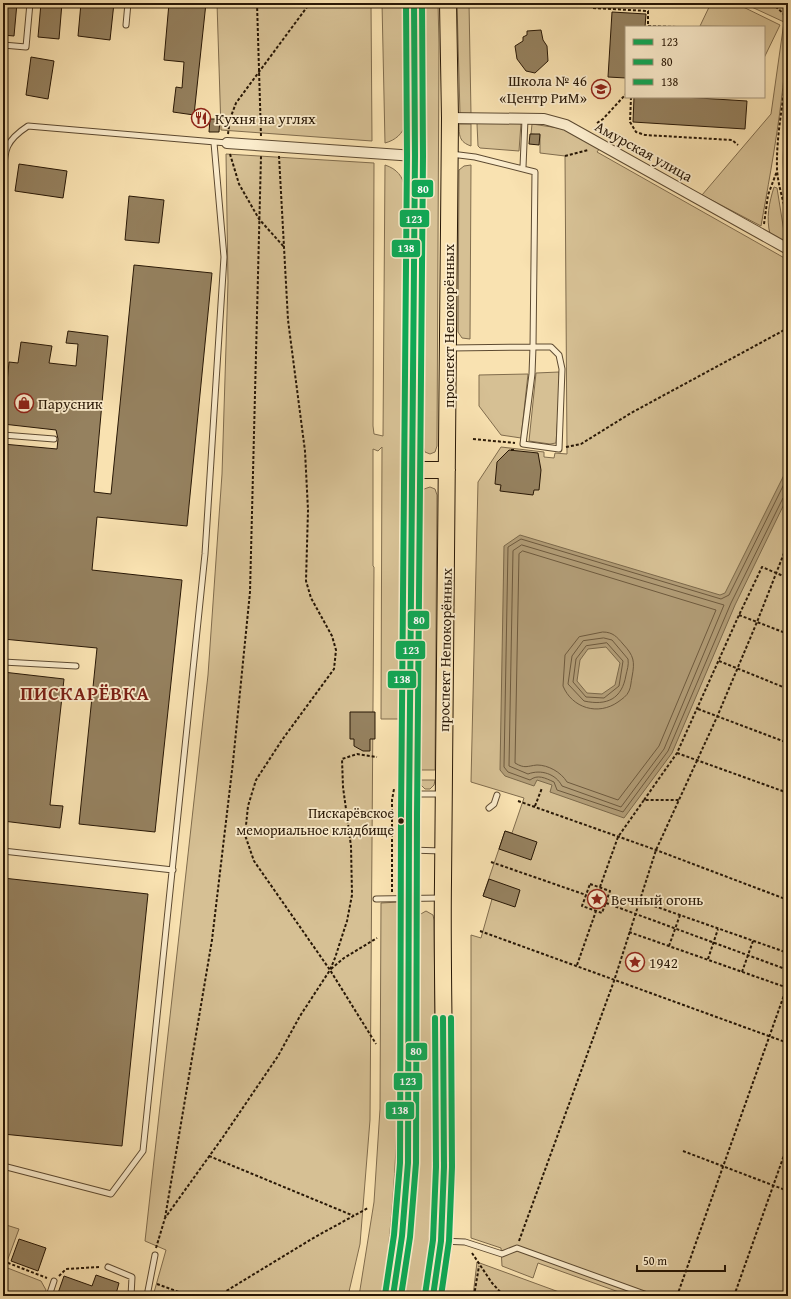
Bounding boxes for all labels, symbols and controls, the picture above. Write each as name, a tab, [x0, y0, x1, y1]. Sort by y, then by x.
legend	[625, 26, 765, 98]
text: 123	[661, 33, 679, 50]
text: 80	[661, 53, 673, 70]
place label: Школа № 46 «Центр РиМ»	[499, 70, 587, 108]
text: 138	[661, 73, 679, 90]
school or university icon: Школа № 46 «Центр РиМ»	[590, 78, 612, 100]
restaurant icon: Кухня на углях	[190, 107, 212, 129]
place label: Кухня на углях	[215, 108, 316, 129]
street label: Амурская улица	[591, 115, 697, 187]
line badge: 80	[411, 179, 434, 198]
text: 80	[417, 181, 429, 197]
line badge: 123	[399, 209, 430, 228]
text: 123	[405, 211, 423, 227]
line badge: 138	[391, 239, 421, 258]
text: 138	[397, 240, 415, 256]
street label: проспект Непокорённых	[438, 244, 459, 408]
shop icon: Парусник	[13, 392, 35, 414]
place label: Парусник	[38, 393, 103, 414]
street label: проспект Непокорённых	[433, 567, 457, 732]
line badge: 80	[407, 610, 430, 630]
text: 80	[413, 612, 425, 628]
line badge: 123	[395, 640, 426, 660]
text: 123	[402, 642, 420, 658]
line badge: 138	[387, 670, 417, 689]
text: 138	[393, 671, 411, 687]
district label: ПИСКАРЁВКА	[20, 679, 150, 707]
place label: Пискарёвское мемориальное кладбище	[236, 803, 394, 840]
marker: Пискарёвское мемориальное кладбище	[396, 816, 406, 826]
place icon: Вечный огонь	[586, 888, 608, 910]
place label: Вечный огонь	[611, 889, 703, 910]
place icon: 1942	[624, 951, 646, 973]
place label: 1942	[649, 952, 678, 973]
line badge: 80	[405, 1042, 428, 1061]
text: 80	[410, 1043, 422, 1059]
line badge: 123	[393, 1072, 423, 1091]
text: 123	[399, 1073, 417, 1089]
line badge: 138	[385, 1101, 415, 1120]
text: 138	[391, 1102, 409, 1118]
scale bar	[637, 1247, 725, 1273]
text: 50 m	[643, 1252, 667, 1269]

